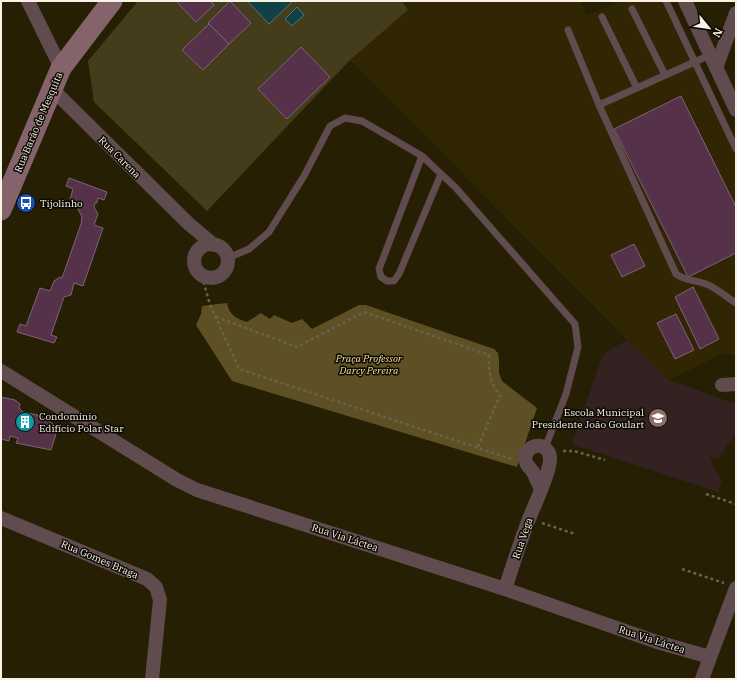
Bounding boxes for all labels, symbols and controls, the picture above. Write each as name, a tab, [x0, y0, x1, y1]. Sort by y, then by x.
north arrow	[689, 8, 729, 48]
text: N	[709, 26, 726, 40]
street label: Rua Barão de Mesquita	[11, 70, 66, 174]
street label: Rua Carena	[96, 134, 144, 181]
bus stop icon: Tijolinho	[15, 192, 37, 214]
place label: Tijolinho	[40, 197, 83, 210]
park label: Praça Professor Darcy Pereira	[335, 352, 403, 377]
place label: Escola Municipal Presidente João Goulart	[532, 406, 644, 431]
school or university icon: Escola Municipal Presidente João Goulart	[647, 407, 669, 429]
place label: Condomínio Edifício Polar Star	[39, 410, 124, 435]
building icon: Condomínio Edifício Polar Star	[14, 411, 36, 433]
street label: Rua Vega	[509, 515, 536, 561]
street label: Rua Via Láctea	[310, 521, 380, 554]
street label: Rua Gomes Braga	[59, 537, 141, 582]
street label: Rua Via Láctea	[617, 623, 687, 656]

